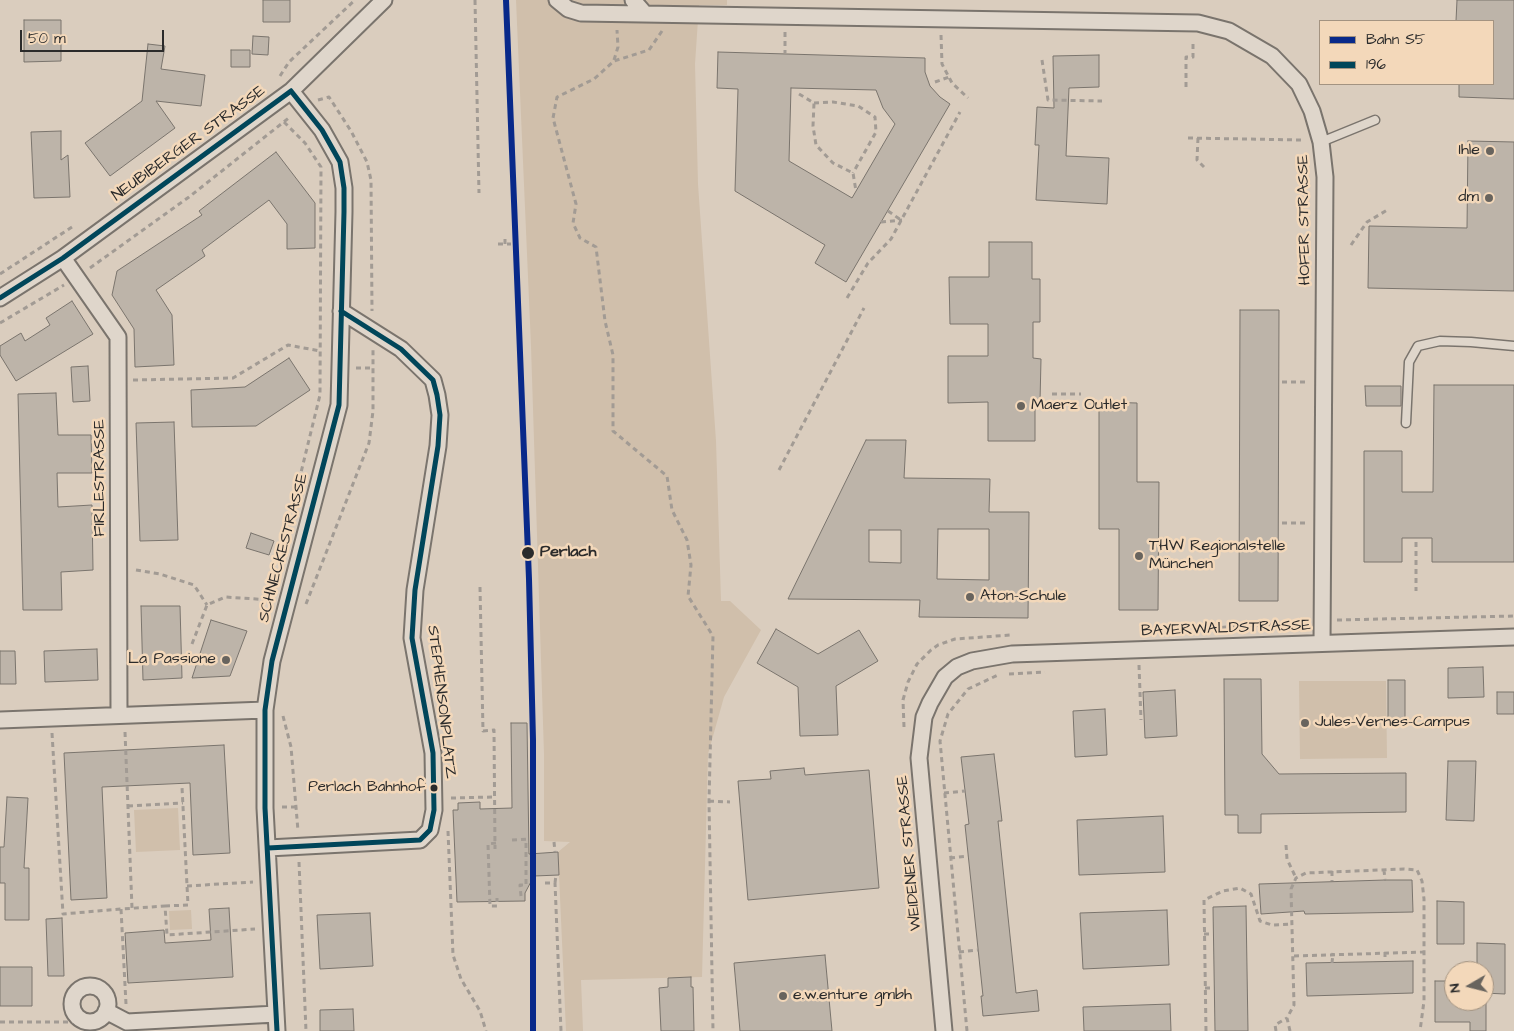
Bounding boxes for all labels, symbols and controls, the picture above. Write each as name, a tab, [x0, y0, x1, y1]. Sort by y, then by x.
scale bar	[22, 20, 166, 52]
legend	[1319, 20, 1494, 85]
text: 50 m	[28, 28, 66, 49]
text: Bahn S5	[1366, 29, 1426, 50]
text: 196	[1366, 54, 1386, 75]
street label: NEUBIBERGER STRASSE	[109, 82, 269, 206]
place label: Ihle	[1458, 141, 1480, 161]
marker: Ihle	[1484, 145, 1496, 157]
street label: HOFER STRASSE	[1294, 154, 1316, 286]
place label: dm	[1458, 188, 1479, 208]
marker: dm	[1483, 192, 1495, 204]
place label: Maerz Outlet	[1031, 396, 1127, 416]
marker: Maerz Outlet	[1015, 400, 1027, 412]
street label: FIRLESTRASSE	[91, 419, 111, 537]
street label: SCHNECKESTRASSE	[255, 472, 313, 624]
place label: THW Regionalstelle München	[1149, 537, 1285, 575]
place label: Perlach	[540, 543, 596, 563]
marker: Perlach	[520, 545, 536, 561]
marker: THW Regionalstelle München	[1133, 550, 1145, 562]
place label: Aton-Schule	[980, 587, 1066, 607]
marker: Aton-Schule	[964, 591, 976, 603]
street label: BAYERWALDSTRASSE	[1141, 616, 1311, 642]
street label: STEPHENSONPLATZ	[422, 624, 460, 780]
place label: La Passione	[128, 650, 216, 670]
marker: La Passione	[220, 654, 232, 666]
place label: Jules-Vernes-Campus	[1315, 713, 1470, 733]
marker: Jules-Vernes-Campus	[1299, 717, 1311, 729]
street label: WEIDENER STRASSE	[894, 774, 926, 932]
place label: Perlach Bahnhof	[308, 779, 425, 797]
marker: Perlach Bahnhof	[429, 783, 439, 793]
north arrow	[1444, 961, 1494, 1011]
text: N	[1445, 982, 1466, 994]
place label: e.w.enture gmbh	[793, 986, 912, 1006]
marker: e.w.enture gmbh	[777, 990, 789, 1002]

